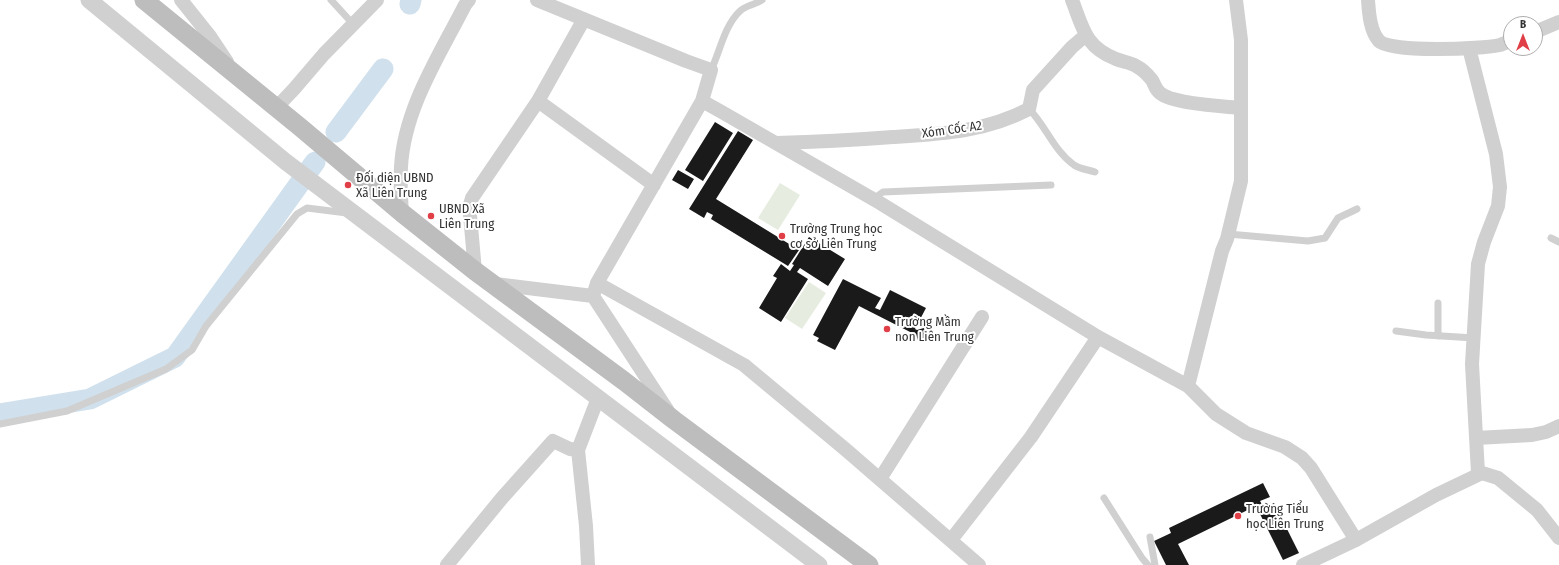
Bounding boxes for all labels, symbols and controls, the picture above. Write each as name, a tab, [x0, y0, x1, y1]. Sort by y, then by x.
north arrow	[1503, 16, 1543, 56]
text: B	[1520, 18, 1526, 31]
street label: Xóm Cốc A2	[921, 118, 983, 142]
place label: Đối diện UBND Xã Liên Trung	[356, 170, 434, 201]
marker: Đối diện UBND Xã Liên Trung	[343, 180, 353, 190]
place label: UBND Xã Liên Trung	[439, 201, 494, 232]
marker: UBND Xã Liên Trung	[426, 211, 436, 221]
place label: Trường Trung học cơ sở Liên Trung	[790, 221, 882, 252]
marker: Trường Trung học cơ sở Liên Trung	[777, 231, 787, 241]
place label: Trường Mầm non Liên Trung	[895, 314, 974, 345]
marker: Trường Mầm non Liên Trung	[882, 324, 892, 334]
place label: Trường Tiểu học Liên Trung	[1246, 501, 1324, 532]
marker: Trường Tiểu học Liên Trung	[1233, 511, 1243, 521]

